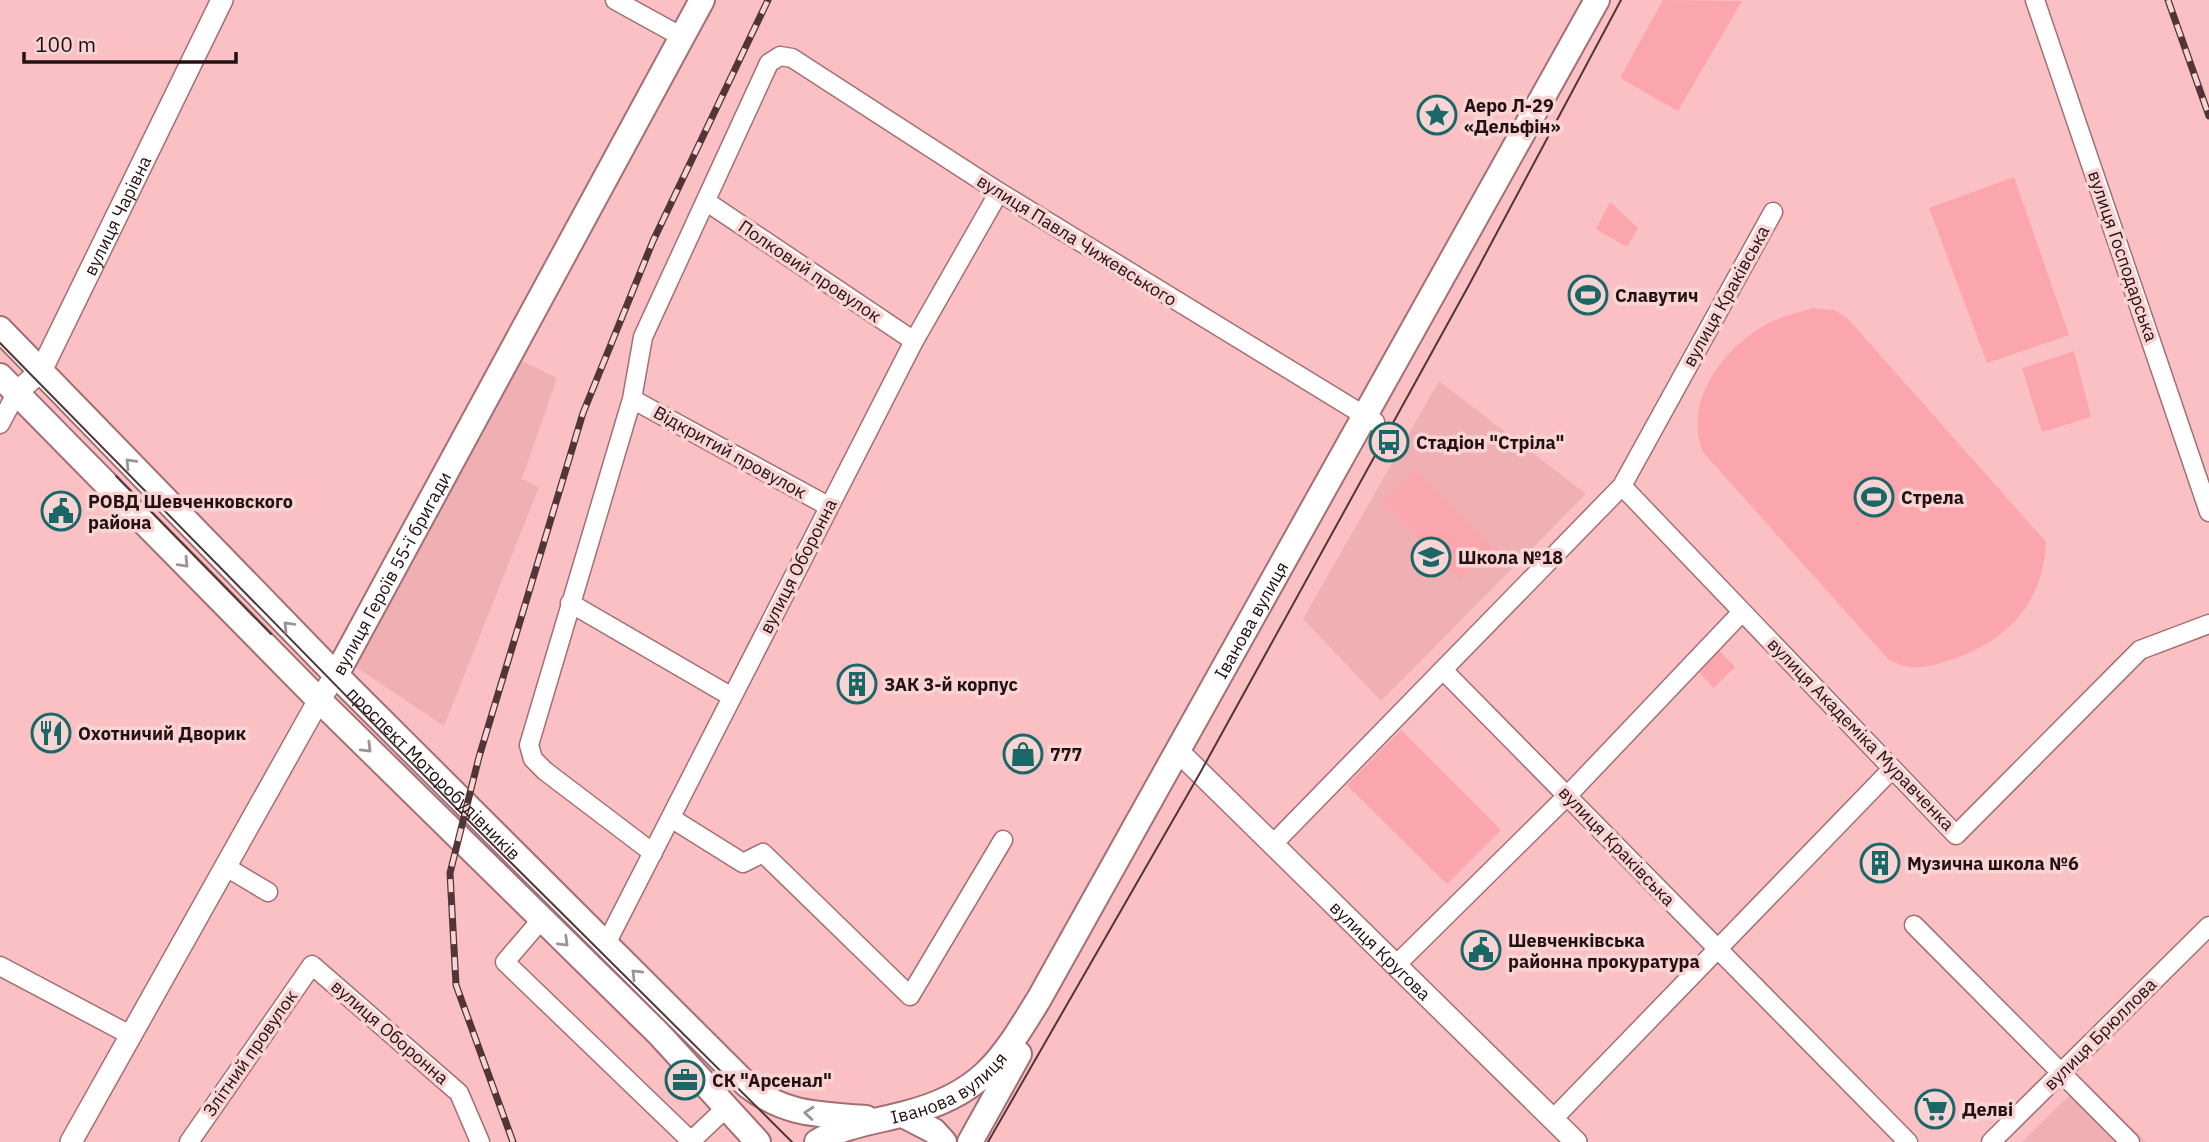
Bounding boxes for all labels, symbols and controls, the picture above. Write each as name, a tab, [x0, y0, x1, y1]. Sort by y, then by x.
scale bar	[24, 21, 236, 65]
text: 100 m	[35, 30, 96, 58]
place icon: Аеро Л-29 «Дельфін»	[1416, 94, 1458, 136]
place label: Аеро Л-29 «Дельфін»	[1464, 94, 1560, 138]
street label: вулиця Чарівна	[78, 151, 156, 279]
street label: вулиця Господарська	[2083, 168, 2163, 345]
street label: вулиця Павла Чижевського	[973, 169, 1181, 311]
street label: Полковий провулок	[734, 215, 886, 327]
street label: вулиця Краківська	[1678, 221, 1775, 371]
sports icon: Славутич	[1567, 274, 1609, 316]
place label: Славутич	[1615, 284, 1698, 307]
street label: Відкритий провулок	[649, 400, 811, 504]
bus stop icon: Стадіон "Стріла"	[1368, 421, 1410, 463]
place label: Стадіон "Стріла"	[1416, 431, 1564, 454]
one-way arrow	[126, 458, 139, 471]
street label: вулиця Героїв 55-ї бригади	[327, 467, 456, 679]
sports icon: Стрела	[1853, 476, 1895, 518]
place label: Стрела	[1901, 486, 1964, 509]
public building icon: РОВД Шевченковского района	[40, 490, 82, 532]
place label: РОВД Шевченковского района	[88, 490, 293, 534]
street label: вулиця Оборонна	[754, 494, 842, 637]
school or university icon: Школа №18	[1410, 536, 1452, 578]
place label: Школа №18	[1458, 546, 1563, 569]
one-way arrow	[176, 555, 189, 568]
street label: Іванова вулиця	[1209, 557, 1293, 683]
one-way arrow	[284, 621, 297, 634]
street label: вулиця Академіка Муравченка	[1763, 633, 1960, 836]
building icon: ЗАК 3-й корпус	[836, 663, 878, 705]
place label: ЗАК 3-й корпус	[884, 673, 1018, 696]
street label: проспект Моторобудівників	[343, 681, 526, 864]
restaurant icon: Охотничий Дворик	[30, 712, 72, 754]
place label: Охотничий Дворик	[78, 722, 246, 745]
shop icon: 777	[1002, 733, 1044, 775]
one-way arrow	[359, 740, 371, 752]
place label: 777	[1050, 743, 1082, 766]
street label: вулиця Краківська	[1554, 781, 1680, 911]
building icon: Музична школа №6	[1859, 842, 1901, 884]
place label: Музична школа №6	[1907, 852, 2079, 875]
street label: вулиця Кругова	[1325, 896, 1436, 1005]
public building icon: Шевченківська районна прокуратура	[1460, 929, 1502, 971]
place label: Шевченківська районна прокуратура	[1508, 929, 1700, 973]
one-way arrow	[556, 934, 569, 947]
one-way arrow	[631, 969, 644, 982]
street label: вулиця Брюллова	[2039, 973, 2161, 1095]
street label: вулиця Оборонна	[326, 975, 454, 1090]
street label: Злітний провулок	[198, 985, 302, 1121]
street label: Іванова вулиця	[888, 1047, 1012, 1128]
office icon: СК "Арсенал"	[664, 1059, 706, 1101]
place label: СК "Арсенал"	[712, 1069, 832, 1092]
supermarket icon: Делві	[1914, 1088, 1956, 1130]
place label: Делві	[1962, 1098, 2013, 1121]
one-way arrow	[804, 1106, 815, 1121]

